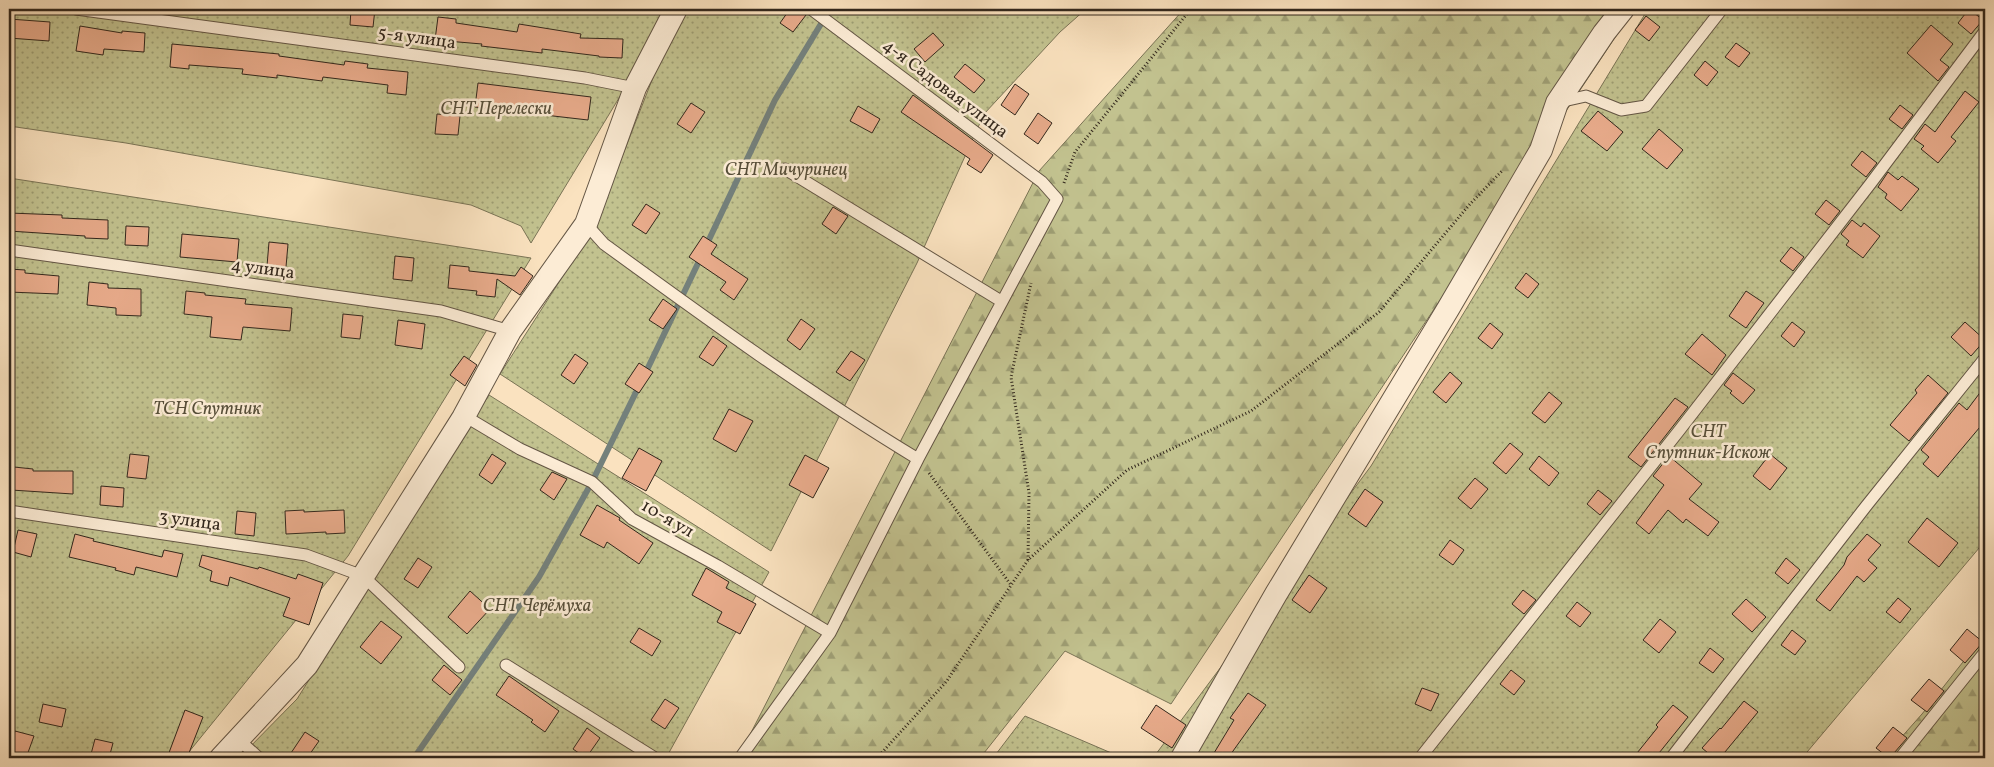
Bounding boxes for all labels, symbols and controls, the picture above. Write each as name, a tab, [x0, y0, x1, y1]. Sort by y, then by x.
street label: 5-я улица	[376, 21, 458, 56]
street label: 4-я Садовая улица	[877, 34, 1013, 145]
park label: СНТ Перелески	[440, 97, 552, 122]
park label: СНТ Мичуринец	[725, 158, 847, 183]
street label: 4 улица	[229, 253, 296, 286]
park label: ТСН Спутник	[153, 397, 261, 422]
park label: СНТ Спутник-Искож	[1645, 420, 1771, 466]
street label: 10-я ул	[636, 494, 698, 545]
street label: 3 улица	[157, 505, 222, 538]
park label: СНТ Черёмуха	[483, 594, 591, 619]

